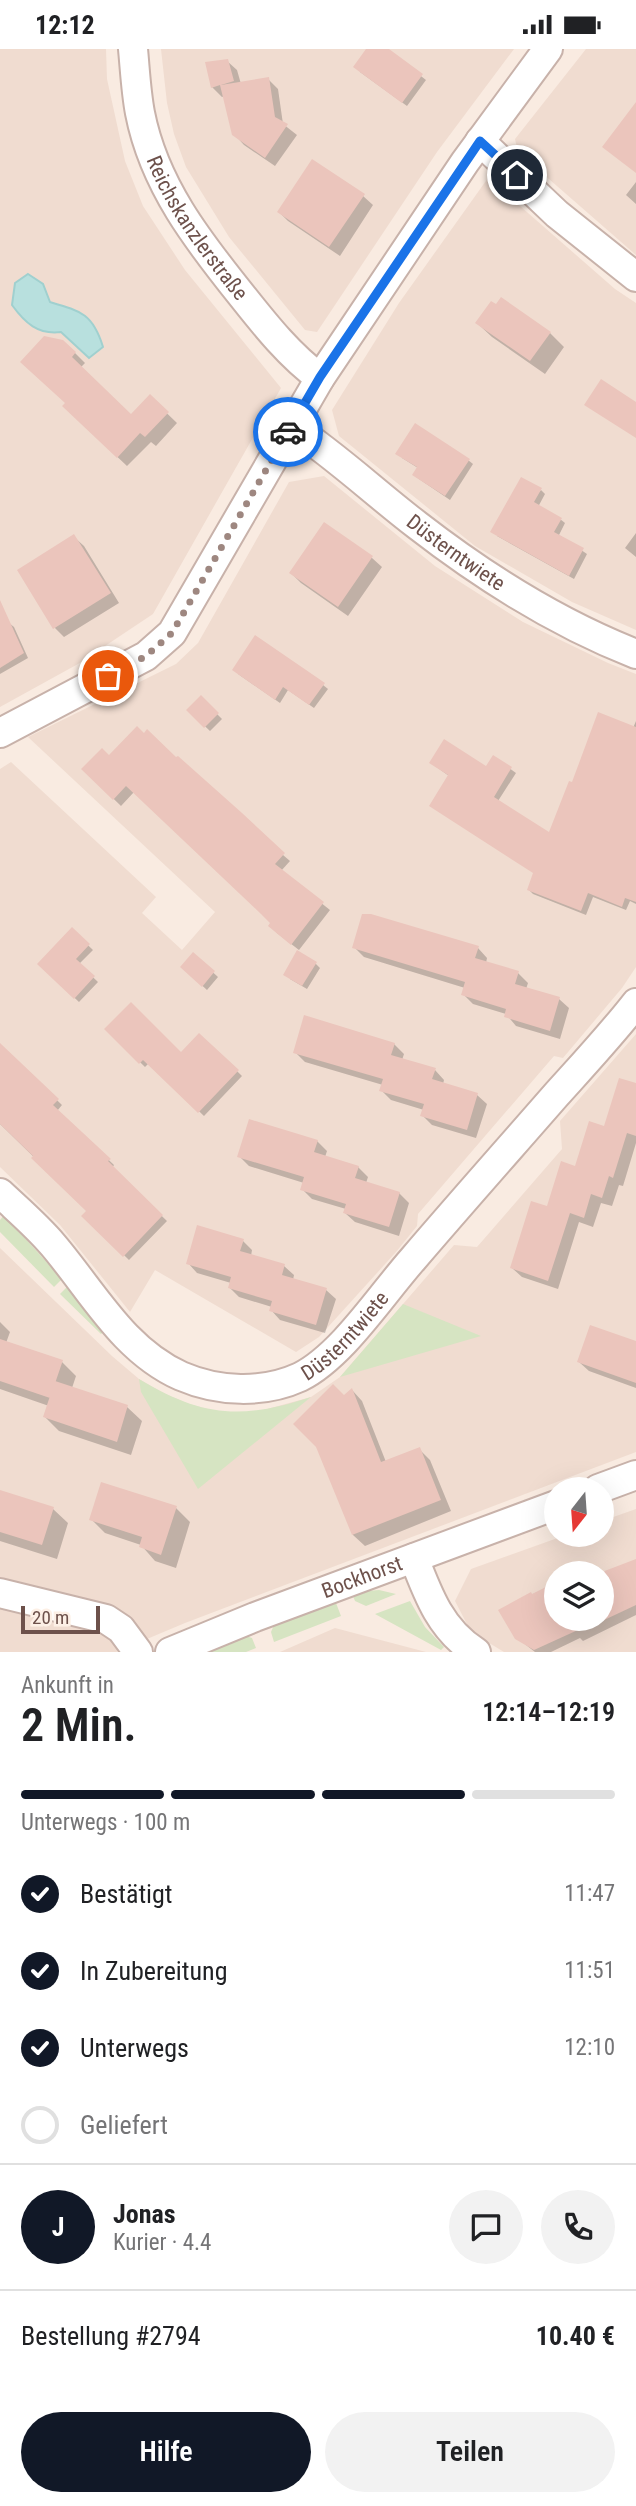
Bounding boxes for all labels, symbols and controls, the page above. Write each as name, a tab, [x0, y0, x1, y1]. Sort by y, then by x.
text: 12:12	[35, 10, 95, 40]
pin	[487, 145, 547, 205]
street label: Reichskanzlerstraße	[142, 152, 253, 305]
icon: home	[498, 156, 536, 194]
courier	[253, 397, 323, 467]
icon: car	[269, 413, 307, 451]
street label: Düsterntwiete	[402, 510, 510, 596]
pin	[78, 646, 138, 706]
icon: bag	[89, 657, 127, 695]
street label: Düsterntwiete	[297, 1287, 394, 1386]
north arrow	[544, 1477, 614, 1547]
map controls	[544, 1477, 614, 1631]
street label: Bockhorst	[318, 1551, 406, 1603]
button: layers	[544, 1561, 614, 1631]
scale bar	[21, 1603, 100, 1635]
text: 20 m	[32, 1606, 69, 1629]
text: Ankunft in	[21, 1672, 114, 1699]
text: 12:14–12:19	[482, 1697, 615, 1727]
text: 2 Min.	[21, 1698, 137, 1752]
text: Unterwegs · 100 m	[21, 1809, 190, 1836]
icon: check	[21, 1875, 59, 1913]
text: Bestätigt	[80, 1879, 173, 1909]
text: 11:47	[564, 1880, 615, 1907]
icon: check	[21, 1952, 59, 1990]
text: In Zubereitung	[80, 1956, 228, 1986]
text: 11:51	[564, 1957, 615, 1984]
icon: check	[21, 2029, 59, 2067]
text: Unterwegs	[80, 2033, 189, 2063]
text: 12:10	[564, 2034, 615, 2061]
text: Geliefert	[80, 2110, 168, 2140]
button: chat	[449, 2190, 523, 2264]
button: phone	[541, 2190, 615, 2264]
text: Jonas	[113, 2199, 176, 2229]
text: J	[52, 2212, 64, 2242]
text: Kurier · 4.4	[113, 2229, 211, 2256]
text: Bestellung #2794	[21, 2321, 201, 2351]
text: 10.40 €	[536, 2321, 615, 2351]
button: Hilfe	[21, 2412, 311, 2492]
button: Teilen	[325, 2412, 615, 2492]

